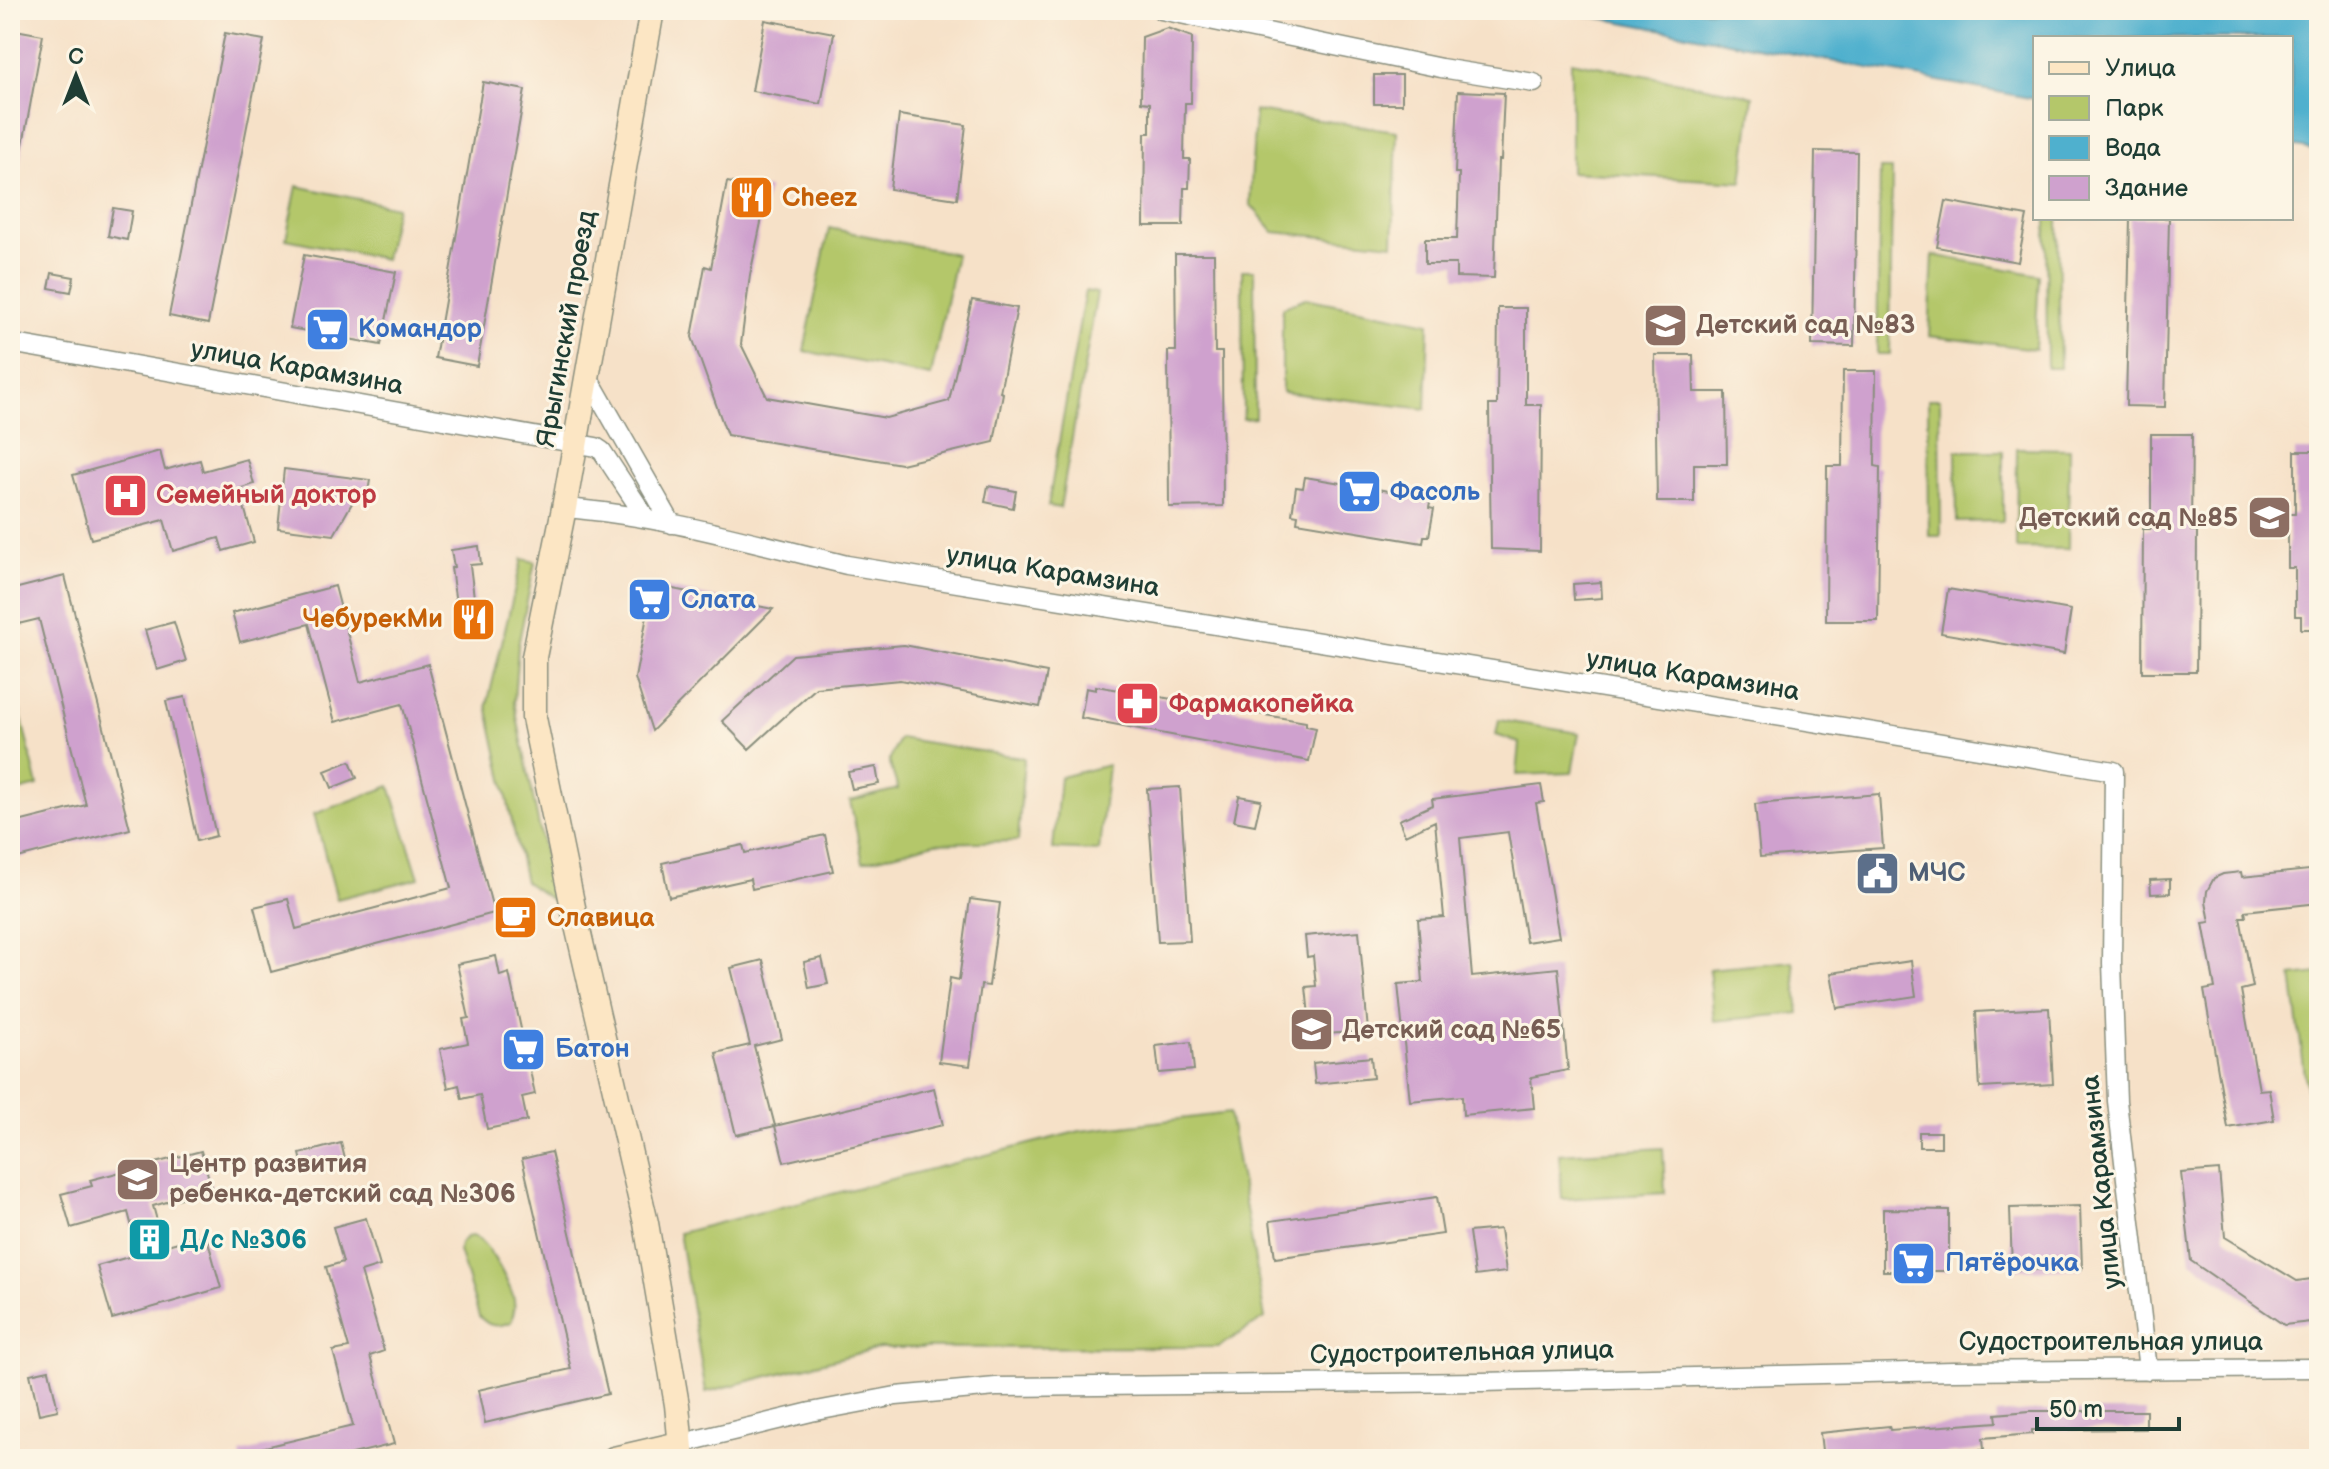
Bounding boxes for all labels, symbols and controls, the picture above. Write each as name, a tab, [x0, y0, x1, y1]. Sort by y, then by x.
north arrow	[36, 36, 116, 116]
legend	[2033, 36, 2293, 220]
text: С	[68, 44, 84, 71]
text: Улица	[2105, 54, 2176, 83]
text: Парк	[2105, 94, 2164, 123]
text: Вода	[2105, 134, 2161, 163]
restaurant icon: Cheez	[727, 174, 775, 222]
text: Здание	[2105, 174, 2188, 203]
place label: Cheez	[782, 183, 858, 214]
street label: Ярыгинский проезд	[531, 208, 603, 450]
school or university icon: Детский сад №83	[1641, 301, 1689, 349]
supermarket icon: Командор	[303, 305, 351, 353]
place label: Детский сад №83	[1696, 310, 1915, 341]
place label: Командор	[358, 314, 482, 345]
street label: улица Карамзина	[188, 334, 406, 402]
supermarket icon: Фасоль	[1335, 468, 1383, 516]
hospital icon: Семейный доктор	[101, 471, 149, 519]
place label: Фасоль	[1390, 477, 1481, 508]
place label: Семейный доктор	[156, 480, 377, 511]
school or university icon: Детский сад №85	[2245, 494, 2293, 542]
place label: Детский сад №85	[2019, 503, 2238, 534]
street label: улица Карамзина	[944, 540, 1162, 604]
supermarket icon: Слата	[626, 576, 674, 624]
place label: Слата	[681, 585, 757, 616]
restaurant icon: ЧебурекМи	[450, 595, 498, 643]
place label: ЧебурекМи	[302, 604, 443, 635]
street label: улица Карамзина	[1584, 644, 1802, 708]
pharmacy icon: Фармакопейка	[1114, 680, 1162, 728]
place label: Фармакопейка	[1169, 689, 1354, 720]
public building icon: МЧС	[1853, 849, 1901, 897]
place label: МЧС	[1908, 858, 1965, 889]
cafe icon: Славица	[492, 894, 540, 942]
place label: Славица	[547, 903, 655, 934]
school or university icon: Детский сад №65	[1287, 1006, 1335, 1054]
place label: Детский сад №65	[1342, 1015, 1561, 1046]
supermarket icon: Батон	[500, 1025, 548, 1073]
place label: Батон	[555, 1034, 630, 1065]
street label: улица Карамзина	[2075, 1073, 2129, 1291]
place label: Центр развития ребенка-детский сад №306	[169, 1149, 516, 1210]
school or university icon: Центр развития ребенка-детский сад №306	[114, 1155, 162, 1203]
building icon: Д/с №306	[125, 1216, 173, 1264]
place label: Д/с №306	[180, 1225, 307, 1256]
supermarket icon: Пятёрочка	[1890, 1239, 1938, 1287]
place label: Пятёрочка	[1945, 1248, 2080, 1279]
street label: Судостроительная улица	[1959, 1327, 2263, 1358]
street label: Судостроительная улица	[1310, 1335, 1614, 1371]
scale bar	[2037, 1381, 2179, 1431]
text: 50 m	[2049, 1395, 2103, 1424]

